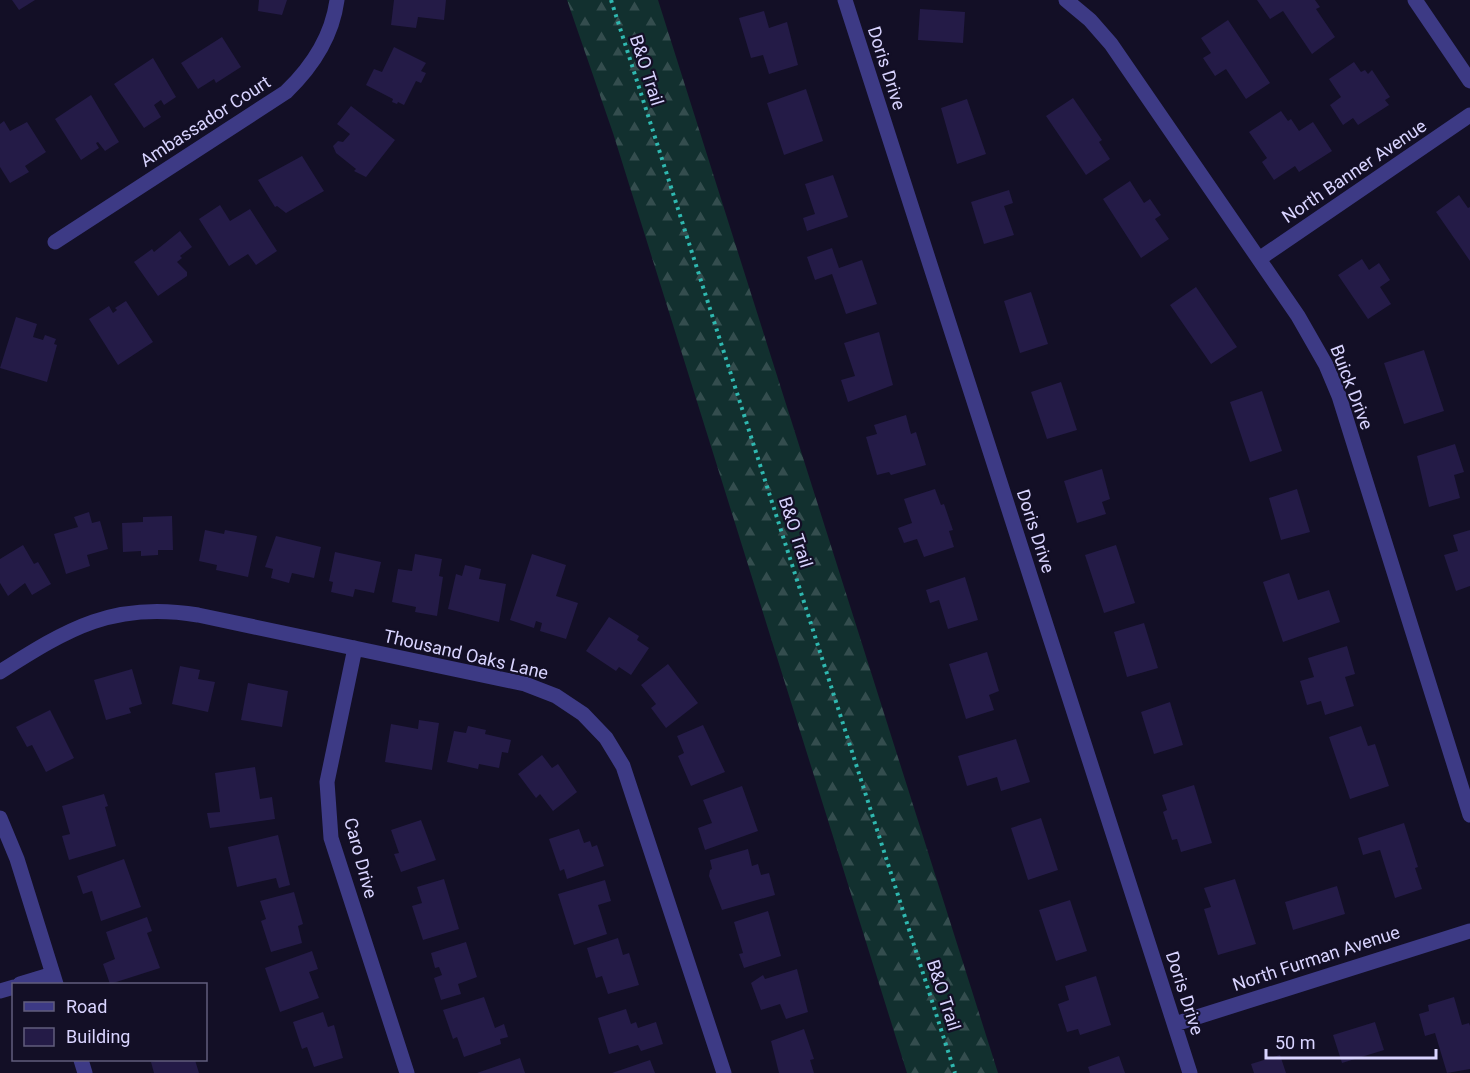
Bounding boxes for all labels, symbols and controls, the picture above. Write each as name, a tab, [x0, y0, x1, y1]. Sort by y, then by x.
street label: Doris Drive	[864, 24, 910, 112]
street label: B&O Trail	[626, 32, 668, 108]
street label: Ambassador Court	[136, 71, 274, 171]
street label: North Banner Avenue	[1278, 115, 1430, 227]
street label: Buick Drive	[1326, 342, 1378, 432]
street label: Doris Drive	[1013, 487, 1059, 575]
street label: B&O Trail	[775, 494, 817, 570]
street label: Thousand Oaks Lane	[382, 625, 550, 683]
street label: Caro Drive	[340, 815, 382, 901]
street label: North Furman Avenue	[1230, 921, 1402, 995]
street label: Doris Drive	[1162, 949, 1208, 1037]
street label: B&O Trail	[923, 957, 965, 1033]
legend	[12, 983, 207, 1061]
text: Road	[66, 996, 107, 1017]
scale bar	[1266, 1022, 1436, 1060]
text: Building	[66, 1026, 130, 1047]
text: 50 m	[1275, 1032, 1315, 1053]

